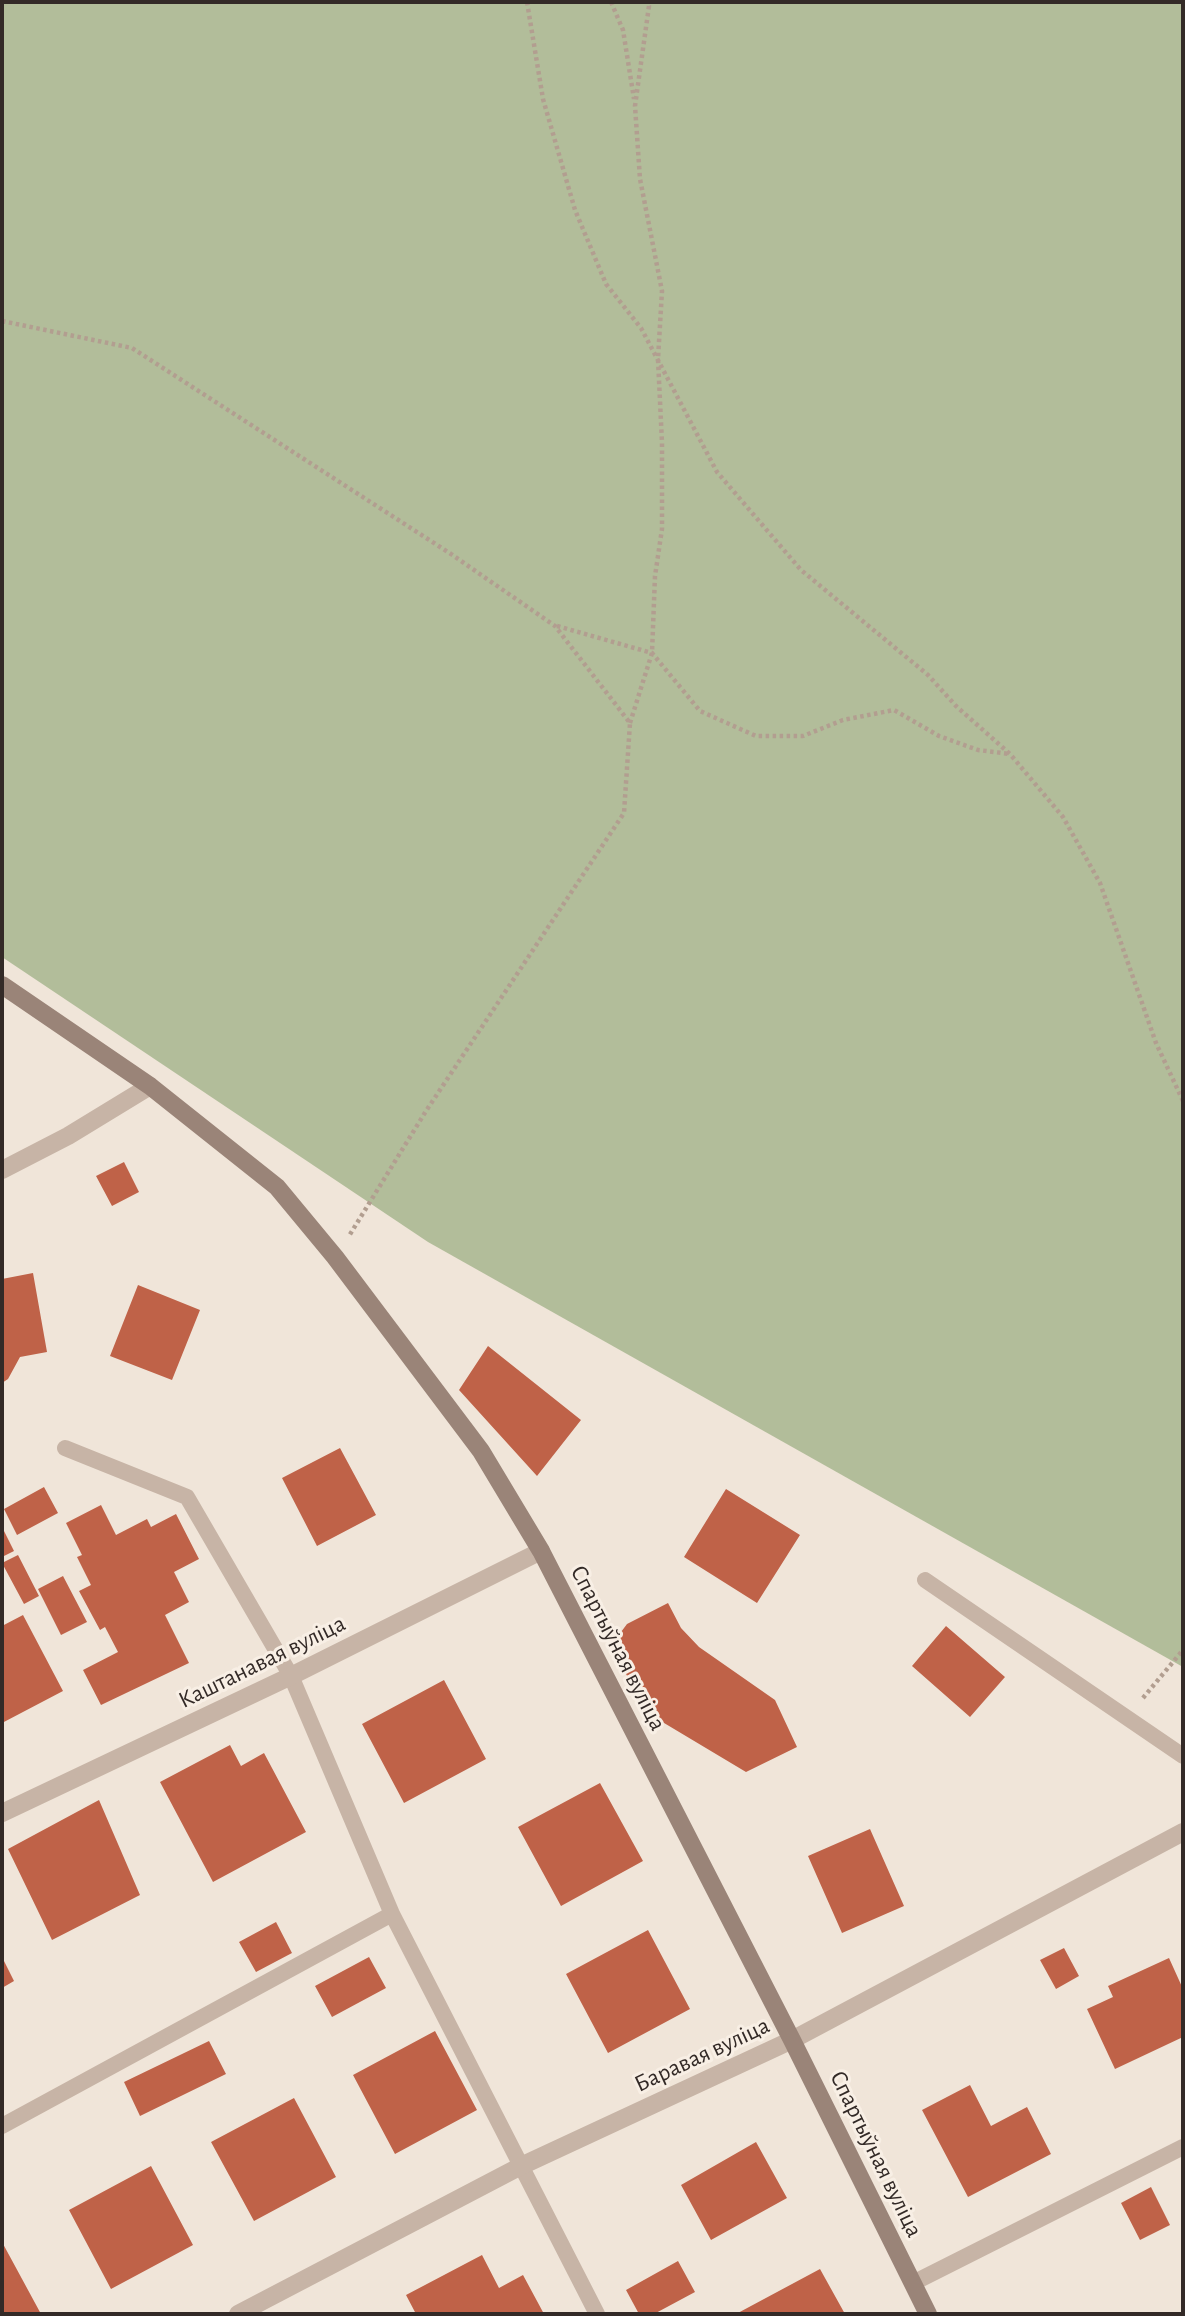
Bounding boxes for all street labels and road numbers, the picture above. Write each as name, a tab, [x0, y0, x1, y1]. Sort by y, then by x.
street label: Спартыўная вуліца	[564, 1560, 672, 1736]
street label: Каштанавая вуліца	[174, 1609, 350, 1715]
street label: Баравая вуліца	[630, 2011, 774, 2099]
street label: Спартыўная вуліца	[823, 2066, 929, 2242]

